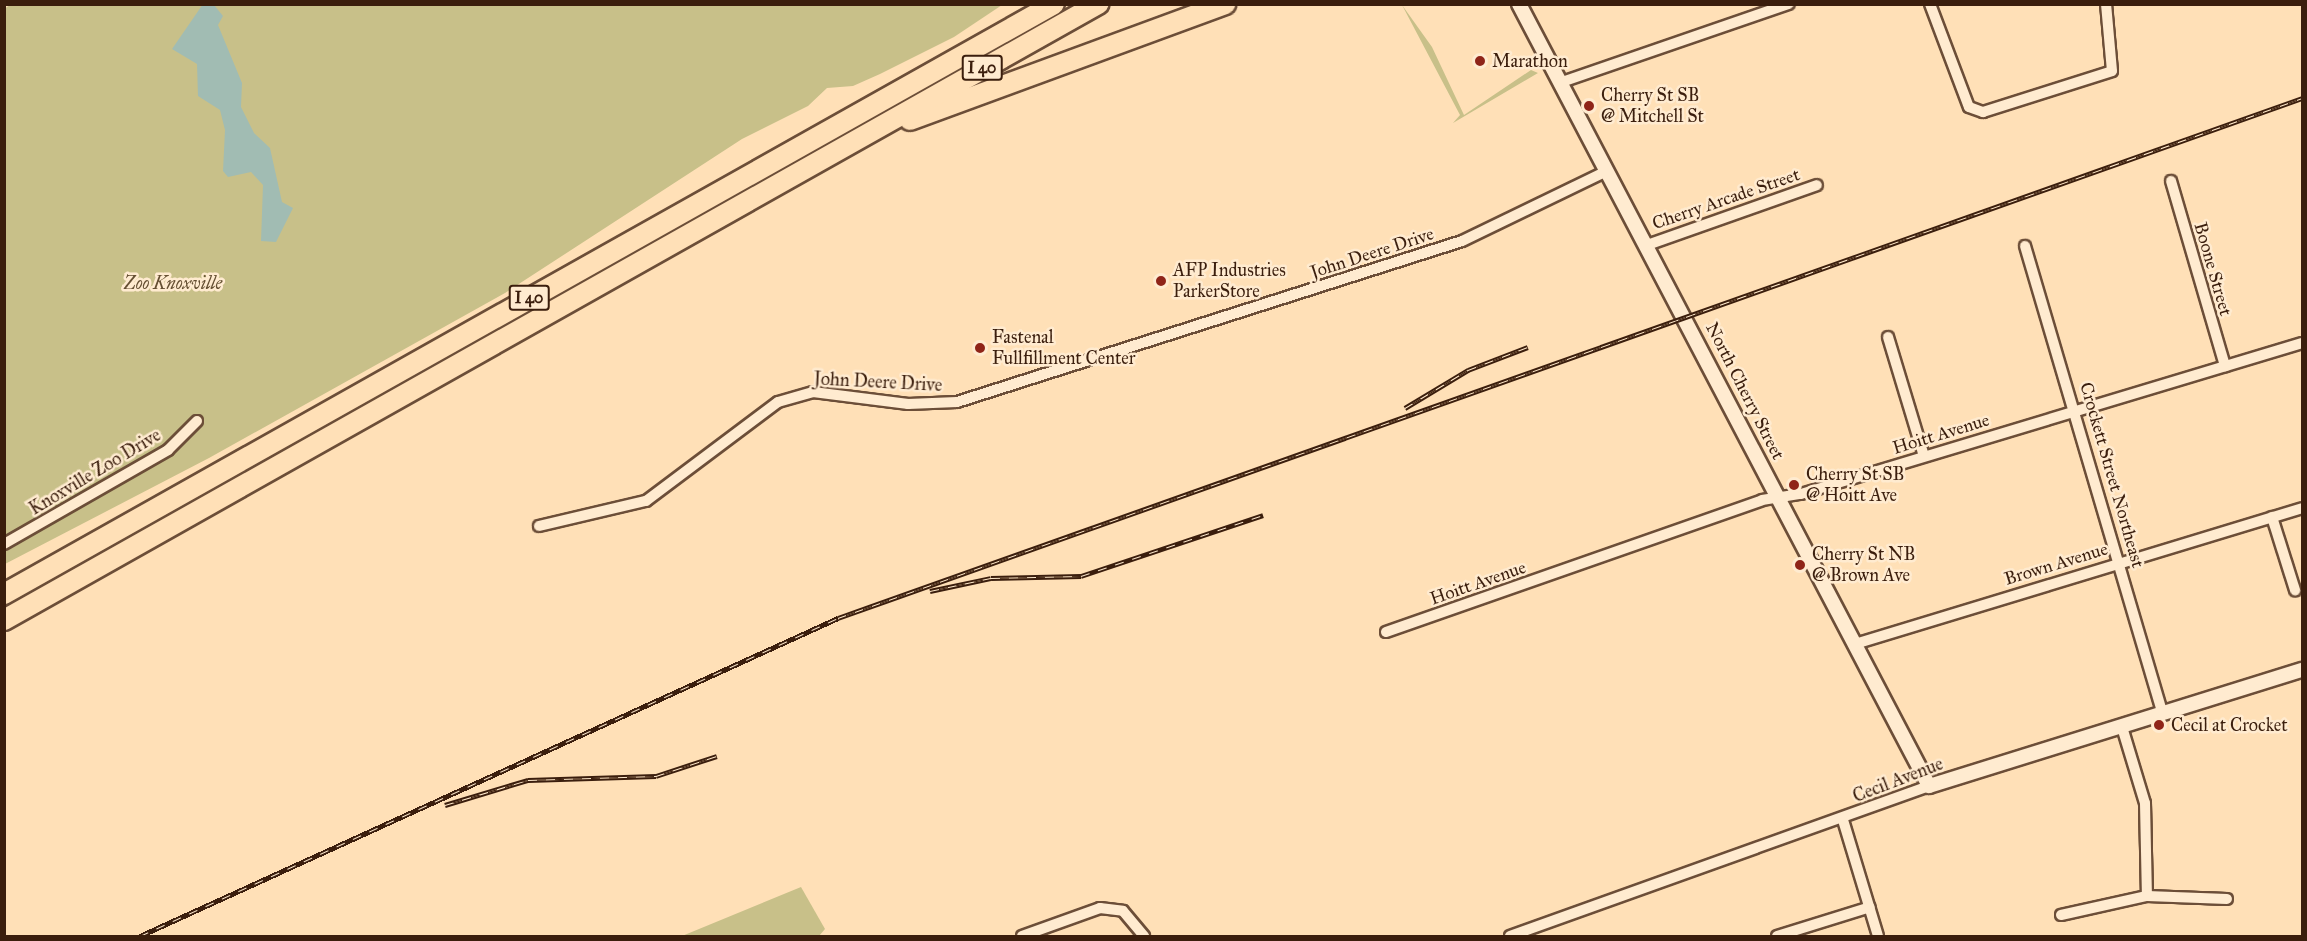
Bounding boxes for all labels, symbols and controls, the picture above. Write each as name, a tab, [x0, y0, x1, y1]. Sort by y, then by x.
place label: Marathon	[1492, 50, 1568, 72]
marker: Marathon	[1473, 54, 1487, 68]
road number: I 40	[961, 55, 1003, 81]
place label: Cherry St SB @ Mitchell St	[1601, 85, 1704, 128]
marker: Cherry St SB @ Mitchell St	[1582, 99, 1596, 113]
street label: Cherry Arcade Street	[1649, 164, 1803, 234]
street label: Boone Street	[2189, 220, 2237, 318]
street label: John Deere Drive	[1308, 223, 1436, 283]
place label: AFP Industries ParkerStore	[1173, 260, 1286, 302]
park label: Zoo Knoxville	[124, 272, 222, 294]
marker: AFP Industries ParkerStore	[1154, 274, 1168, 288]
road number: I 40	[508, 285, 550, 311]
street label: North Cherry Street	[1701, 319, 1789, 463]
place label: Fastenal Fullfillment Center	[992, 327, 1136, 370]
marker: Fastenal Fullfillment Center	[973, 341, 987, 355]
street label: John Deere Drive	[813, 368, 943, 396]
street label: Crockett Street Northeast	[2075, 380, 2149, 570]
street label: Hoitt Avenue	[1890, 409, 1992, 459]
street label: Knoxville Zoo Drive	[25, 424, 165, 520]
place label: Cherry St SB @ Hoitt Ave	[1806, 464, 1904, 506]
marker: Cherry St SB @ Hoitt Ave	[1787, 478, 1801, 492]
street label: Brown Avenue	[2002, 538, 2110, 590]
place label: Cherry St NB @ Brown Ave	[1812, 544, 1915, 586]
street label: Hoitt Avenue	[1427, 556, 1529, 610]
marker: Cherry St NB @ Brown Ave	[1793, 558, 1807, 572]
place label: Cecil at Crocket	[2171, 714, 2288, 736]
marker: Cecil at Crocket	[2152, 718, 2166, 732]
street label: Cecil Avenue	[1850, 753, 1946, 807]

